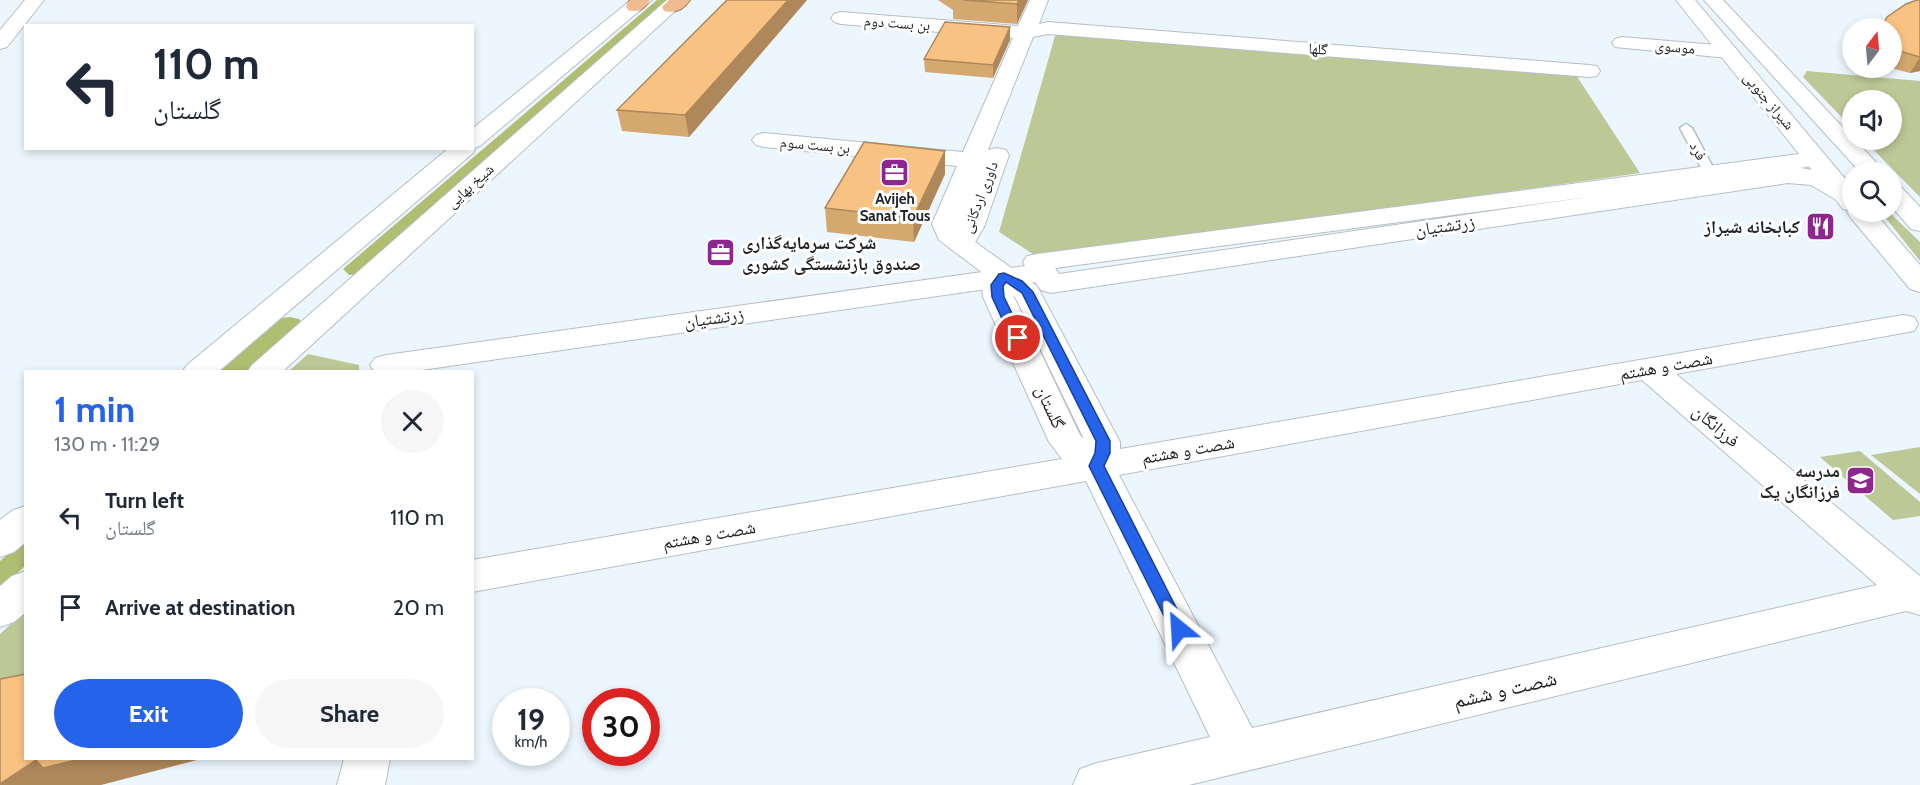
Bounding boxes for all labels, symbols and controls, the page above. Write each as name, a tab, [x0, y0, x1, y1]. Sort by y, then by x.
street label: بن بست دوم	[863, 12, 931, 35]
north arrow	[1842, 18, 1902, 78]
map controls	[1842, 18, 1902, 222]
street label: موسوی	[1654, 36, 1696, 59]
text: 110 m	[153, 38, 260, 90]
street label: گلها	[1308, 39, 1329, 59]
icon: left	[54, 48, 132, 126]
street label: شیراز جنوبی	[1739, 69, 1798, 134]
button: sound	[1842, 90, 1902, 150]
text: گلستان	[153, 93, 221, 126]
street label: بن بست سوم	[779, 133, 851, 158]
street label: فرد	[1686, 139, 1710, 163]
office icon: Avijeh Sanat Tous	[879, 156, 911, 188]
street label: داوری اردکانی	[958, 159, 1003, 236]
street label: شیخ بهایی	[443, 160, 498, 213]
button: search	[1842, 162, 1902, 222]
place label: Avijeh Sanat Tous	[860, 190, 930, 225]
street label: زرتشتیان	[1414, 211, 1476, 241]
restaurant icon: کبابخانه شیراز	[1805, 211, 1837, 243]
place label: کبابخانه شیراز	[1703, 216, 1800, 238]
place label: شرکت سرمایه‌گذاری صندوق بازنشستگی کشوری	[742, 232, 921, 275]
office icon: شرکت سرمایه‌گذاری صندوق بازنشستگی کشوری	[705, 237, 737, 269]
street label: زرتشتیان	[683, 303, 745, 333]
pin	[992, 312, 1043, 363]
icon: arrive	[1001, 321, 1034, 354]
street label: شصت و هشتم	[1618, 347, 1714, 386]
street label: گلستان	[1030, 382, 1070, 433]
text: 1 min	[54, 387, 135, 431]
button: close	[381, 390, 444, 453]
street label: فرزانگان	[1688, 400, 1744, 452]
street label: شصت و هشتم	[1140, 431, 1236, 470]
text: 130 m · 11:29	[54, 432, 160, 456]
place label: مدرسه فرزانگان یک	[1760, 460, 1840, 503]
school or university icon: مدرسه فرزانگان یک	[1845, 465, 1877, 497]
text: Turn left	[105, 487, 184, 514]
icon: left	[54, 501, 87, 534]
text: 110 m	[390, 504, 444, 531]
text: گلستان	[105, 516, 155, 540]
street label: شصت و هشتم	[661, 516, 757, 555]
icon: arrive	[54, 591, 87, 624]
text: Arrive at destination	[105, 594, 295, 621]
text: 20 m	[393, 594, 444, 621]
position arrow	[1147, 597, 1211, 661]
street label: شصت و ششم	[1451, 665, 1560, 715]
button: Exit	[54, 679, 243, 748]
button: Share	[255, 679, 444, 748]
speed limit sign: 30	[582, 688, 660, 766]
text: 19	[517, 701, 545, 738]
text: km/h	[515, 733, 547, 751]

